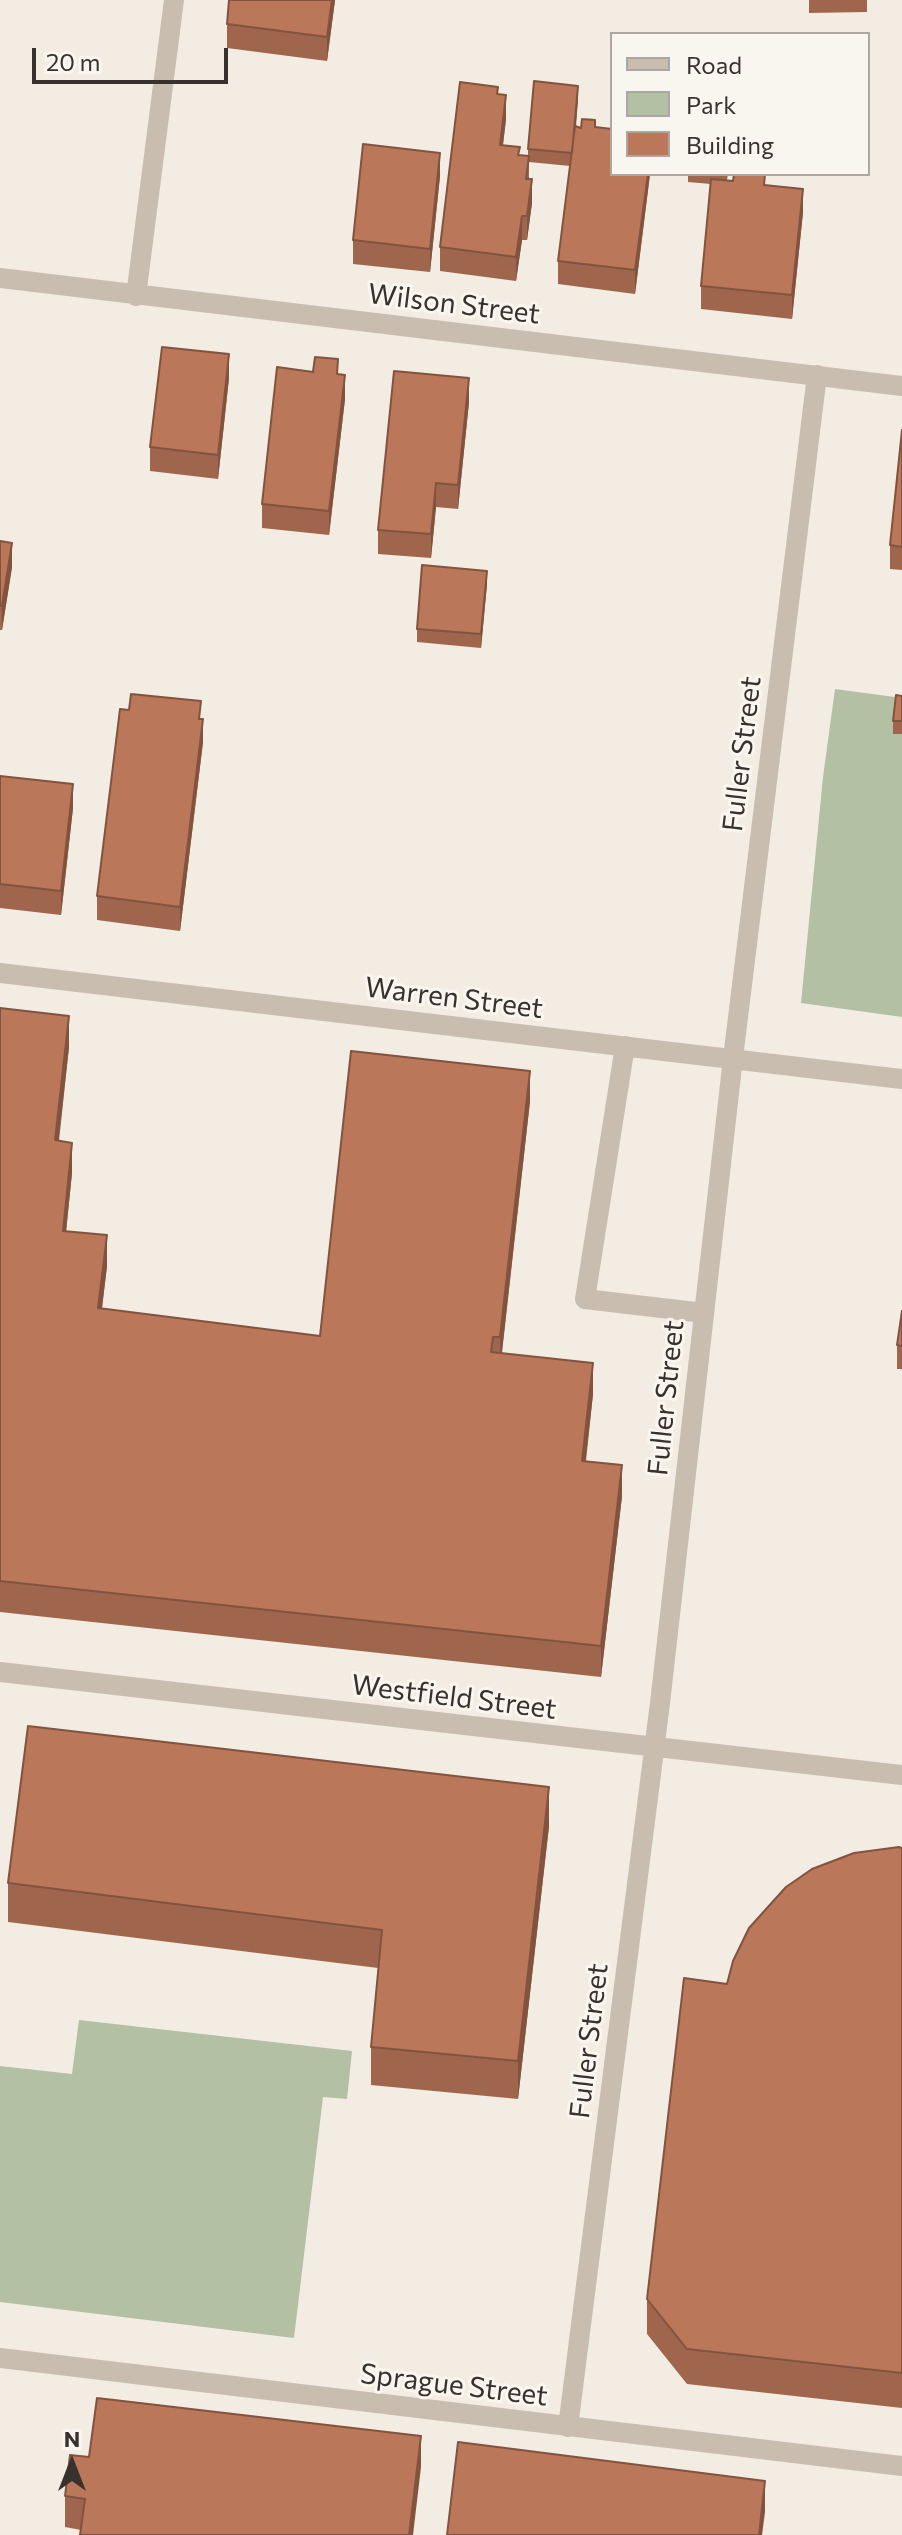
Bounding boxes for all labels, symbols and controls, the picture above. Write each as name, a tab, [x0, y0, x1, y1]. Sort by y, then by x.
scale bar	[36, 32, 232, 82]
legend	[610, 32, 870, 176]
text: 20 m	[46, 47, 100, 76]
text: Road	[686, 50, 742, 79]
text: Park	[686, 90, 736, 119]
text: Building	[686, 130, 774, 159]
street label: Wilson Street	[366, 277, 542, 331]
street label: Fuller Street	[716, 675, 768, 833]
street label: Warren Street	[363, 970, 545, 1026]
street label: Fuller Street	[641, 1319, 691, 1477]
street label: Westfield Street	[350, 1668, 558, 1726]
street label: Fuller Street	[563, 1962, 615, 2120]
street label: Sprague Street	[358, 2357, 550, 2413]
north arrow	[32, 2423, 112, 2503]
text: N	[64, 2425, 80, 2452]

